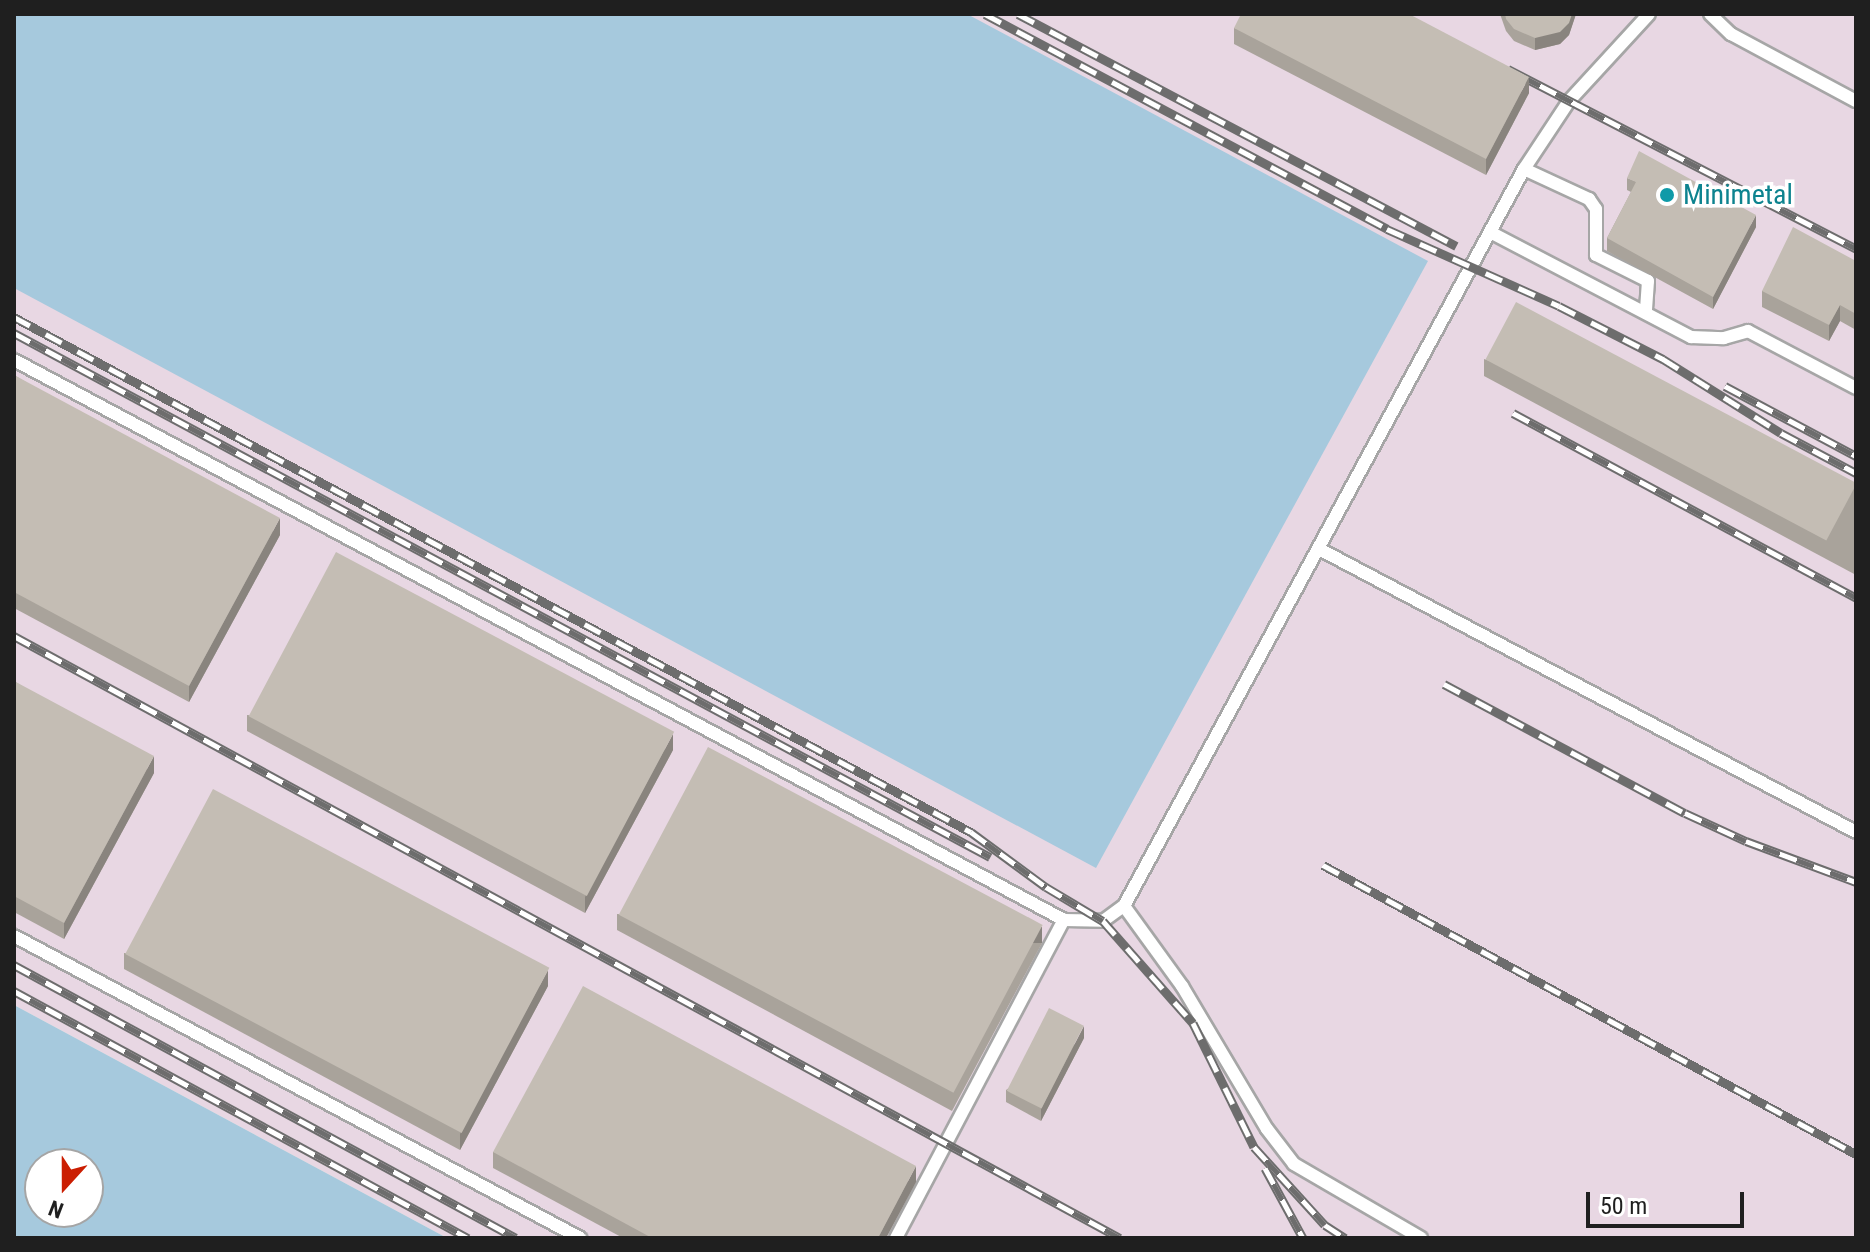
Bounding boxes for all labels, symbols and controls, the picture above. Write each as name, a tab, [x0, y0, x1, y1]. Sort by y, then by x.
place label: Minimetal	[1683, 178, 1793, 212]
marker: Minimetal	[1658, 186, 1676, 204]
north arrow	[24, 1148, 104, 1228]
scale bar	[1590, 1176, 1748, 1226]
text: 50 m	[1600, 1192, 1647, 1220]
text: N	[45, 1195, 67, 1223]

